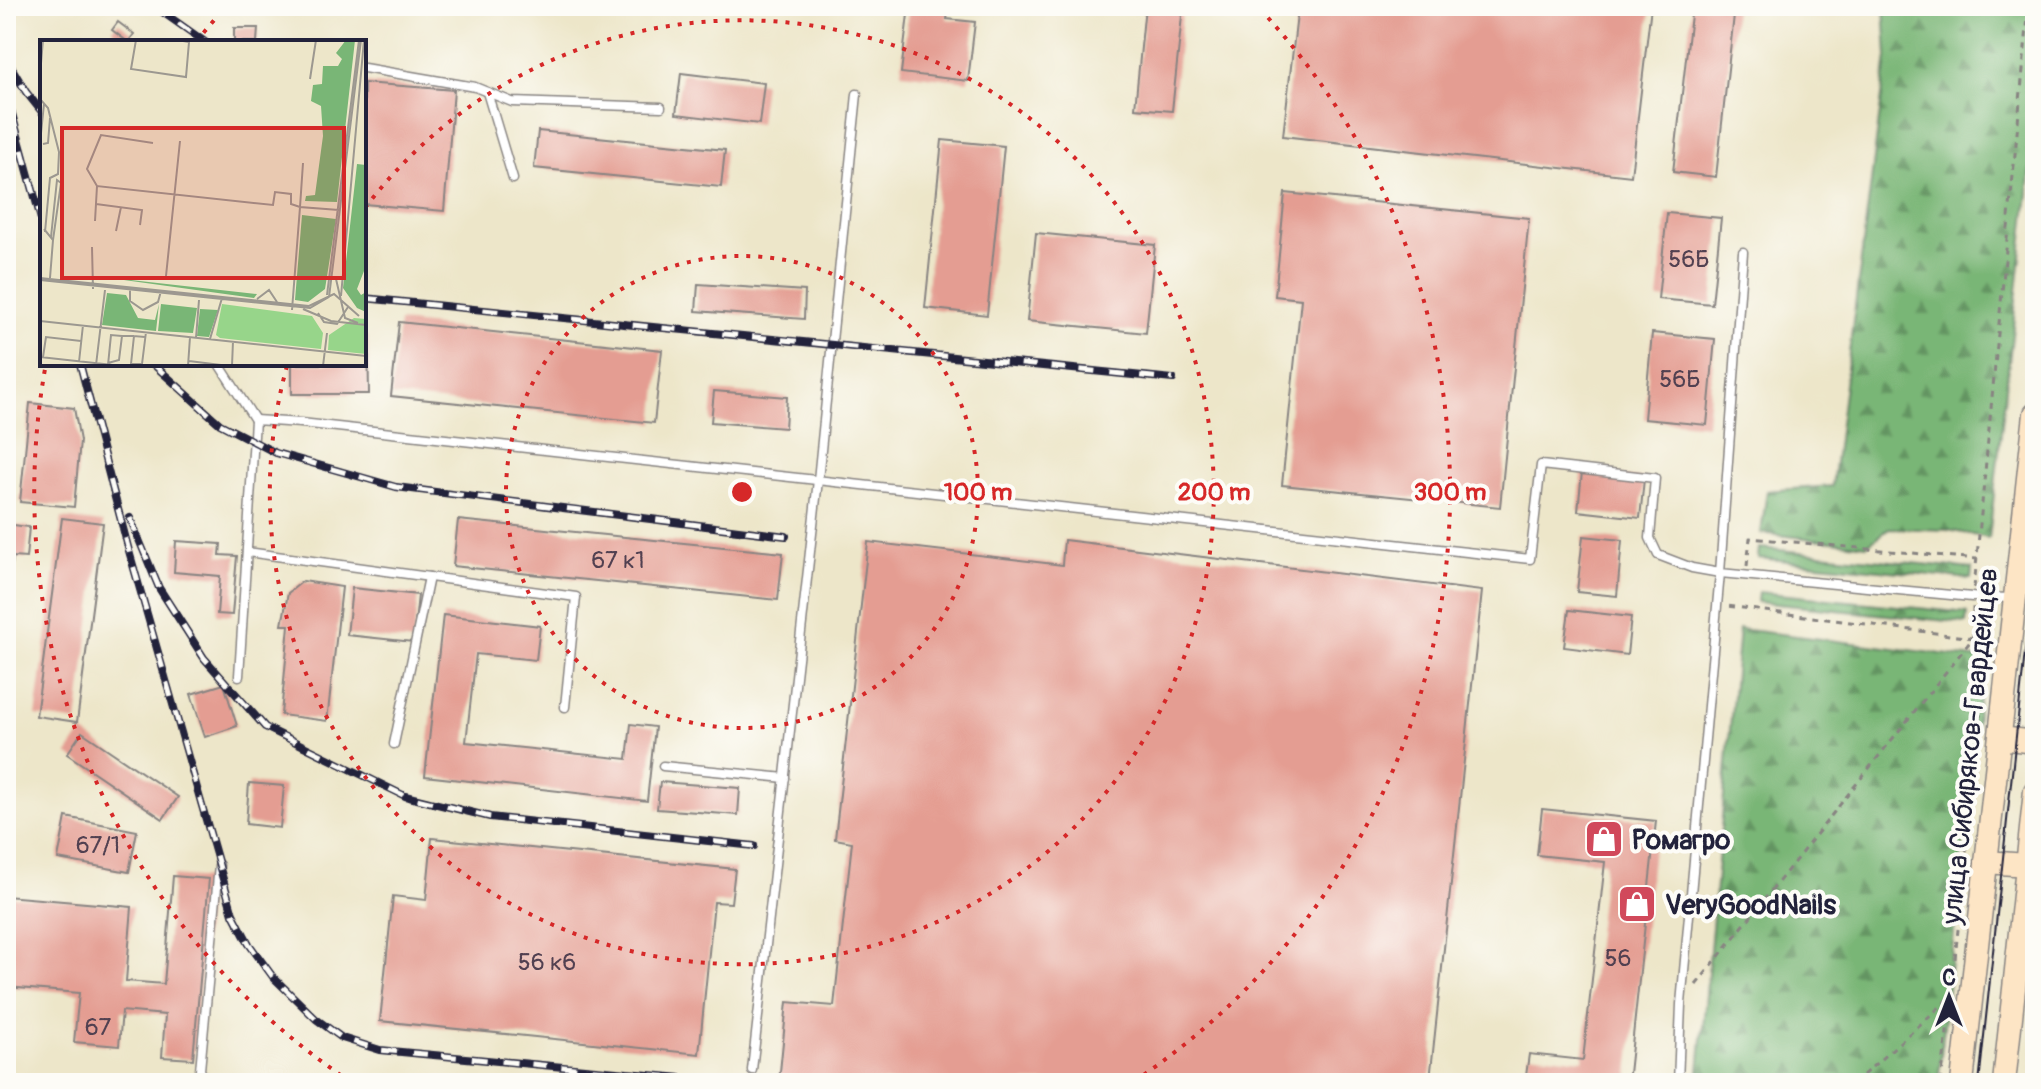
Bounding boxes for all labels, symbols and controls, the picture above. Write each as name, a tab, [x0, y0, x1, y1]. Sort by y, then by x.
inset map	[40, 40, 366, 366]
house number: 56Б	[1668, 245, 1710, 274]
house number: 56Б	[1659, 365, 1701, 394]
centre of rings	[728, 478, 756, 506]
text: 100 m	[944, 478, 1012, 507]
text: 200 m	[1178, 478, 1250, 507]
text: 300 m	[1414, 478, 1486, 507]
house number: 67 к1	[591, 546, 645, 575]
street label: улица Сибиряков-Гвардейцев	[1934, 566, 2007, 927]
shop icon: Ромагро	[1583, 818, 1625, 860]
place label: Ромагро	[1632, 823, 1730, 858]
house number: 67/1	[76, 831, 120, 860]
shop icon: VeryGoodNails	[1616, 883, 1658, 925]
place label: VeryGoodNails	[1665, 888, 1837, 923]
house number: 56	[1605, 944, 1631, 973]
house number: 56 к6	[518, 948, 576, 977]
north arrow	[1909, 957, 1989, 1037]
text: С	[1942, 964, 1956, 992]
house number: 67	[85, 1013, 112, 1042]

